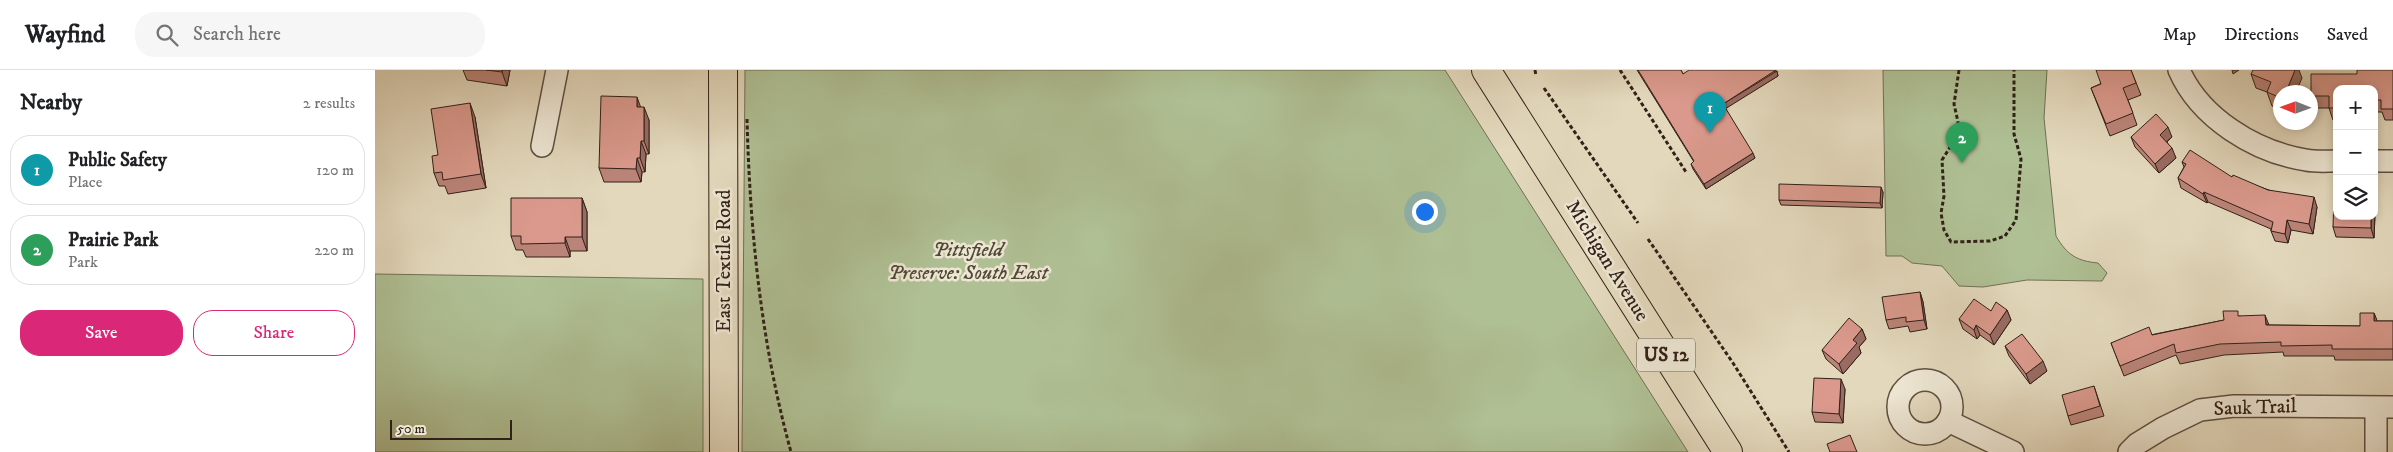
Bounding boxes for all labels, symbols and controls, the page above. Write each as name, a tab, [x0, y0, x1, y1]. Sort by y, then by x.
search box	[135, 12, 485, 57]
text: Wayfind	[25, 20, 105, 50]
icon: search	[153, 21, 181, 49]
text: Search here	[193, 23, 281, 46]
text: Map	[2163, 24, 2196, 46]
text: Directions	[2224, 24, 2299, 46]
text: Saved	[2327, 24, 2368, 46]
north arrow	[2273, 85, 2318, 130]
map controls	[2333, 85, 2378, 220]
button: +	[2333, 85, 2378, 130]
text: Nearby	[20, 90, 82, 116]
pin: 1	[1694, 92, 1726, 133]
text: 2 results	[303, 93, 355, 113]
pin: 2	[1946, 122, 1978, 163]
button: −	[2333, 130, 2378, 175]
text: Public Safety	[68, 149, 167, 172]
text: 1	[34, 160, 40, 180]
text: 120 m	[316, 160, 354, 180]
text: Place	[68, 172, 102, 192]
button: layers	[2333, 175, 2378, 220]
street label: East Textile Road	[712, 190, 737, 332]
street label: Michigan Avenue	[1560, 196, 1654, 326]
your location	[1412, 199, 1438, 225]
text: Prairie Park	[68, 229, 158, 252]
park label: Pittsfield Preserve: South East	[888, 238, 1050, 286]
text: 2	[33, 240, 41, 260]
text: 220 m	[314, 240, 354, 260]
text: Park	[68, 252, 98, 272]
button: Save	[20, 310, 183, 356]
button: Share	[193, 310, 355, 356]
road number: US 12	[1637, 338, 1695, 372]
street label: Sauk Trail	[2213, 394, 2297, 422]
scale bar	[390, 417, 513, 440]
text: 50 m	[397, 420, 425, 438]

